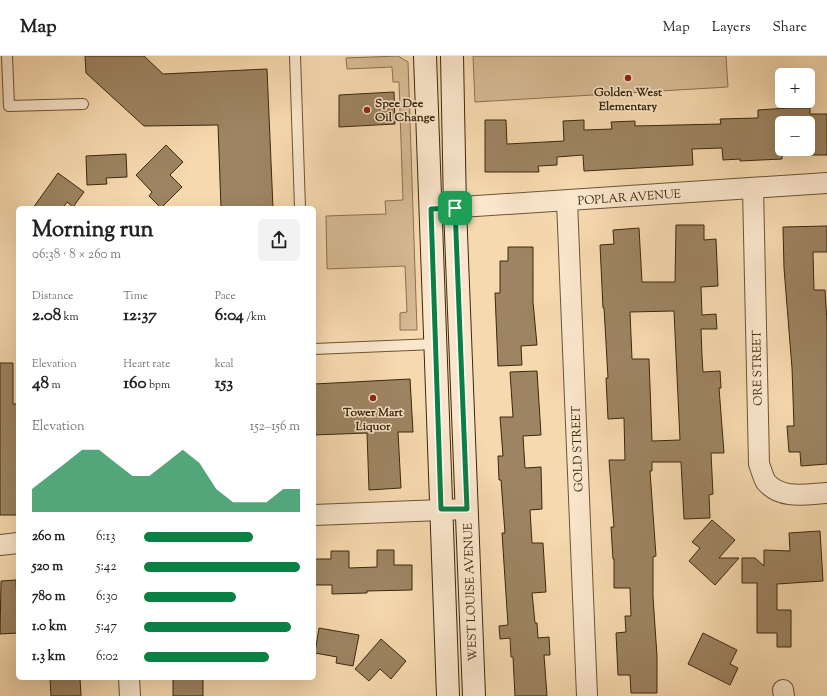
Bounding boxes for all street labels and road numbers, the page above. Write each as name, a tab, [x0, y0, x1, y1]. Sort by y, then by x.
street label: POPLAR AVENUE	[577, 185, 682, 211]
street label: ORE STREET	[748, 329, 768, 406]
street label: GOLD STREET	[567, 405, 589, 493]
street label: WEST LOUISE AVENUE	[460, 522, 482, 661]

